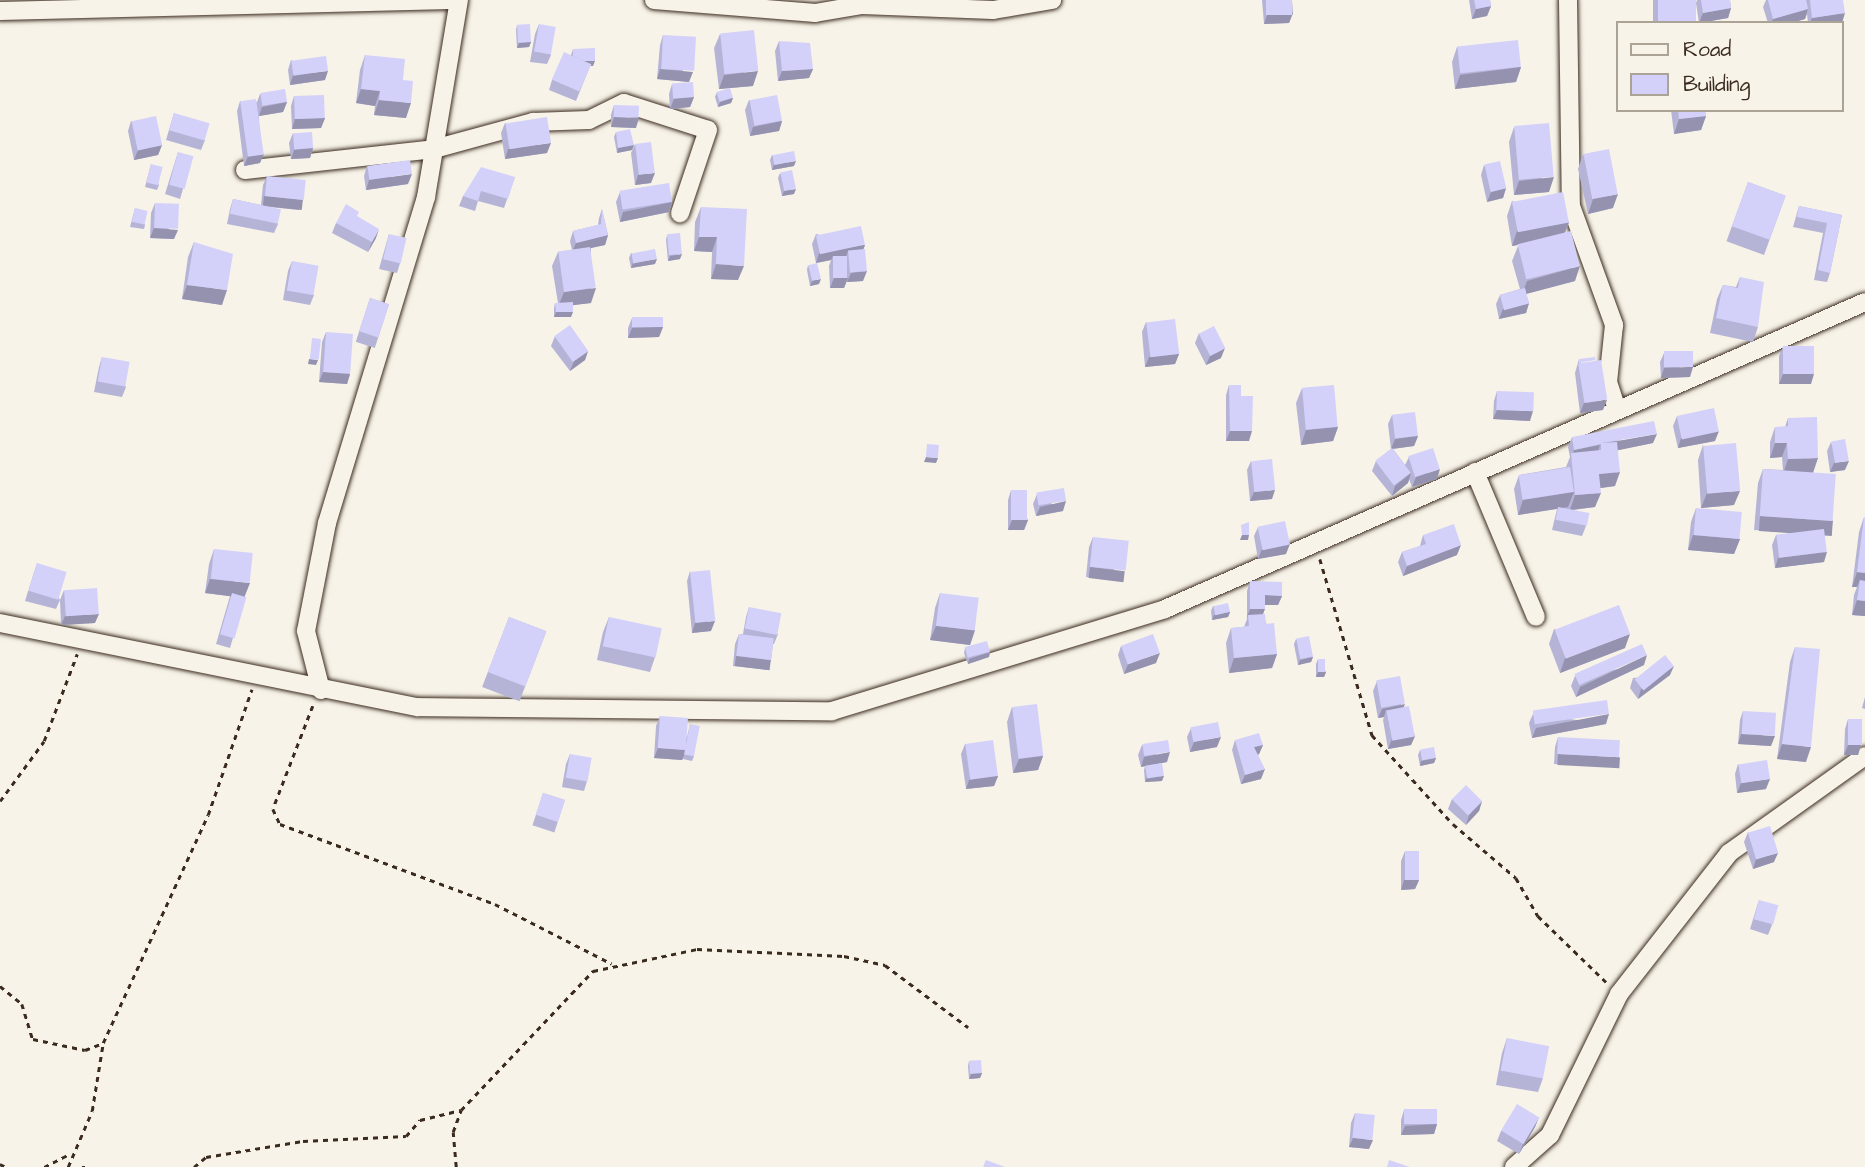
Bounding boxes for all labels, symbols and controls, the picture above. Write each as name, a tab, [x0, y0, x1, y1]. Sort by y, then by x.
legend	[1616, 21, 1844, 112]
text: Road	[1683, 35, 1731, 64]
text: Building	[1683, 70, 1750, 99]

